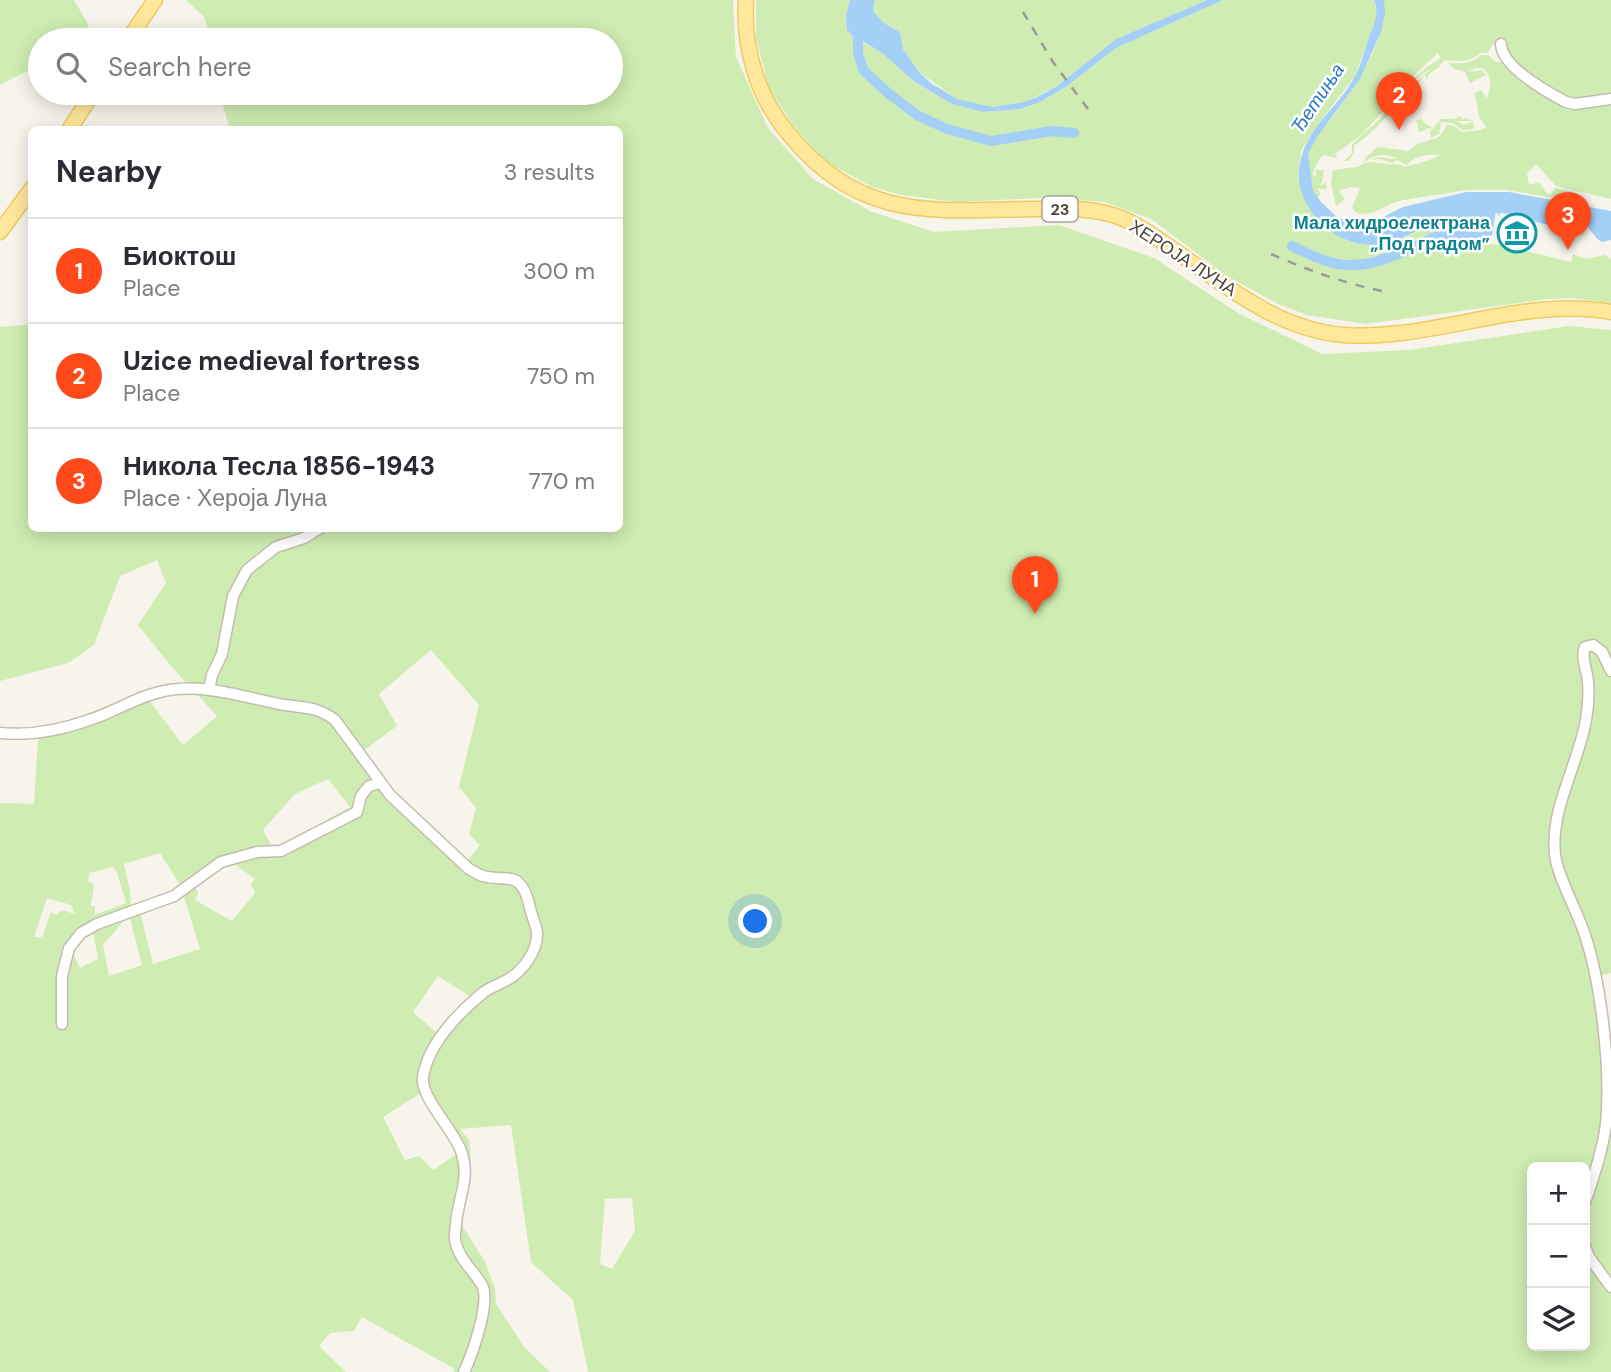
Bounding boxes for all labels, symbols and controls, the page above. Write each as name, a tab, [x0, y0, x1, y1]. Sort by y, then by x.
search box	[28, 28, 623, 105]
icon: search	[52, 48, 90, 86]
text: Search here	[108, 50, 251, 84]
water label: Ђетиња	[1285, 59, 1350, 138]
pin: 2	[1376, 72, 1422, 130]
text: Nearby	[56, 152, 162, 191]
text: 3 results	[504, 157, 595, 187]
pin: 3	[1545, 192, 1591, 250]
road number: 23	[1042, 196, 1078, 222]
place label: Мала хидроелектрана „Под градом”	[1294, 211, 1491, 256]
museum icon: Мала хидроелектрана „Под градом”	[1496, 212, 1538, 254]
street label: ХЕРОЈА ЛУНА	[1125, 214, 1241, 302]
text: Биоктош	[123, 239, 237, 273]
text: 1	[75, 256, 83, 286]
text: 300 m	[523, 256, 595, 286]
text: Place	[123, 273, 180, 303]
text: Uzice medieval fortress	[123, 344, 420, 378]
text: 2	[72, 361, 86, 391]
text: 750 m	[527, 361, 595, 391]
text: Place	[123, 378, 180, 408]
text: Никола Тесла 1856-1943	[123, 449, 435, 483]
text: 3	[72, 466, 86, 496]
text: 770 m	[528, 466, 595, 496]
text: Place · Хероја Луна	[123, 483, 327, 513]
pin: 1	[1012, 556, 1058, 614]
your location	[738, 904, 772, 938]
map controls	[1527, 1162, 1590, 1351]
button: +	[1527, 1162, 1590, 1225]
button: −	[1527, 1225, 1590, 1288]
button: layers	[1527, 1288, 1590, 1351]

